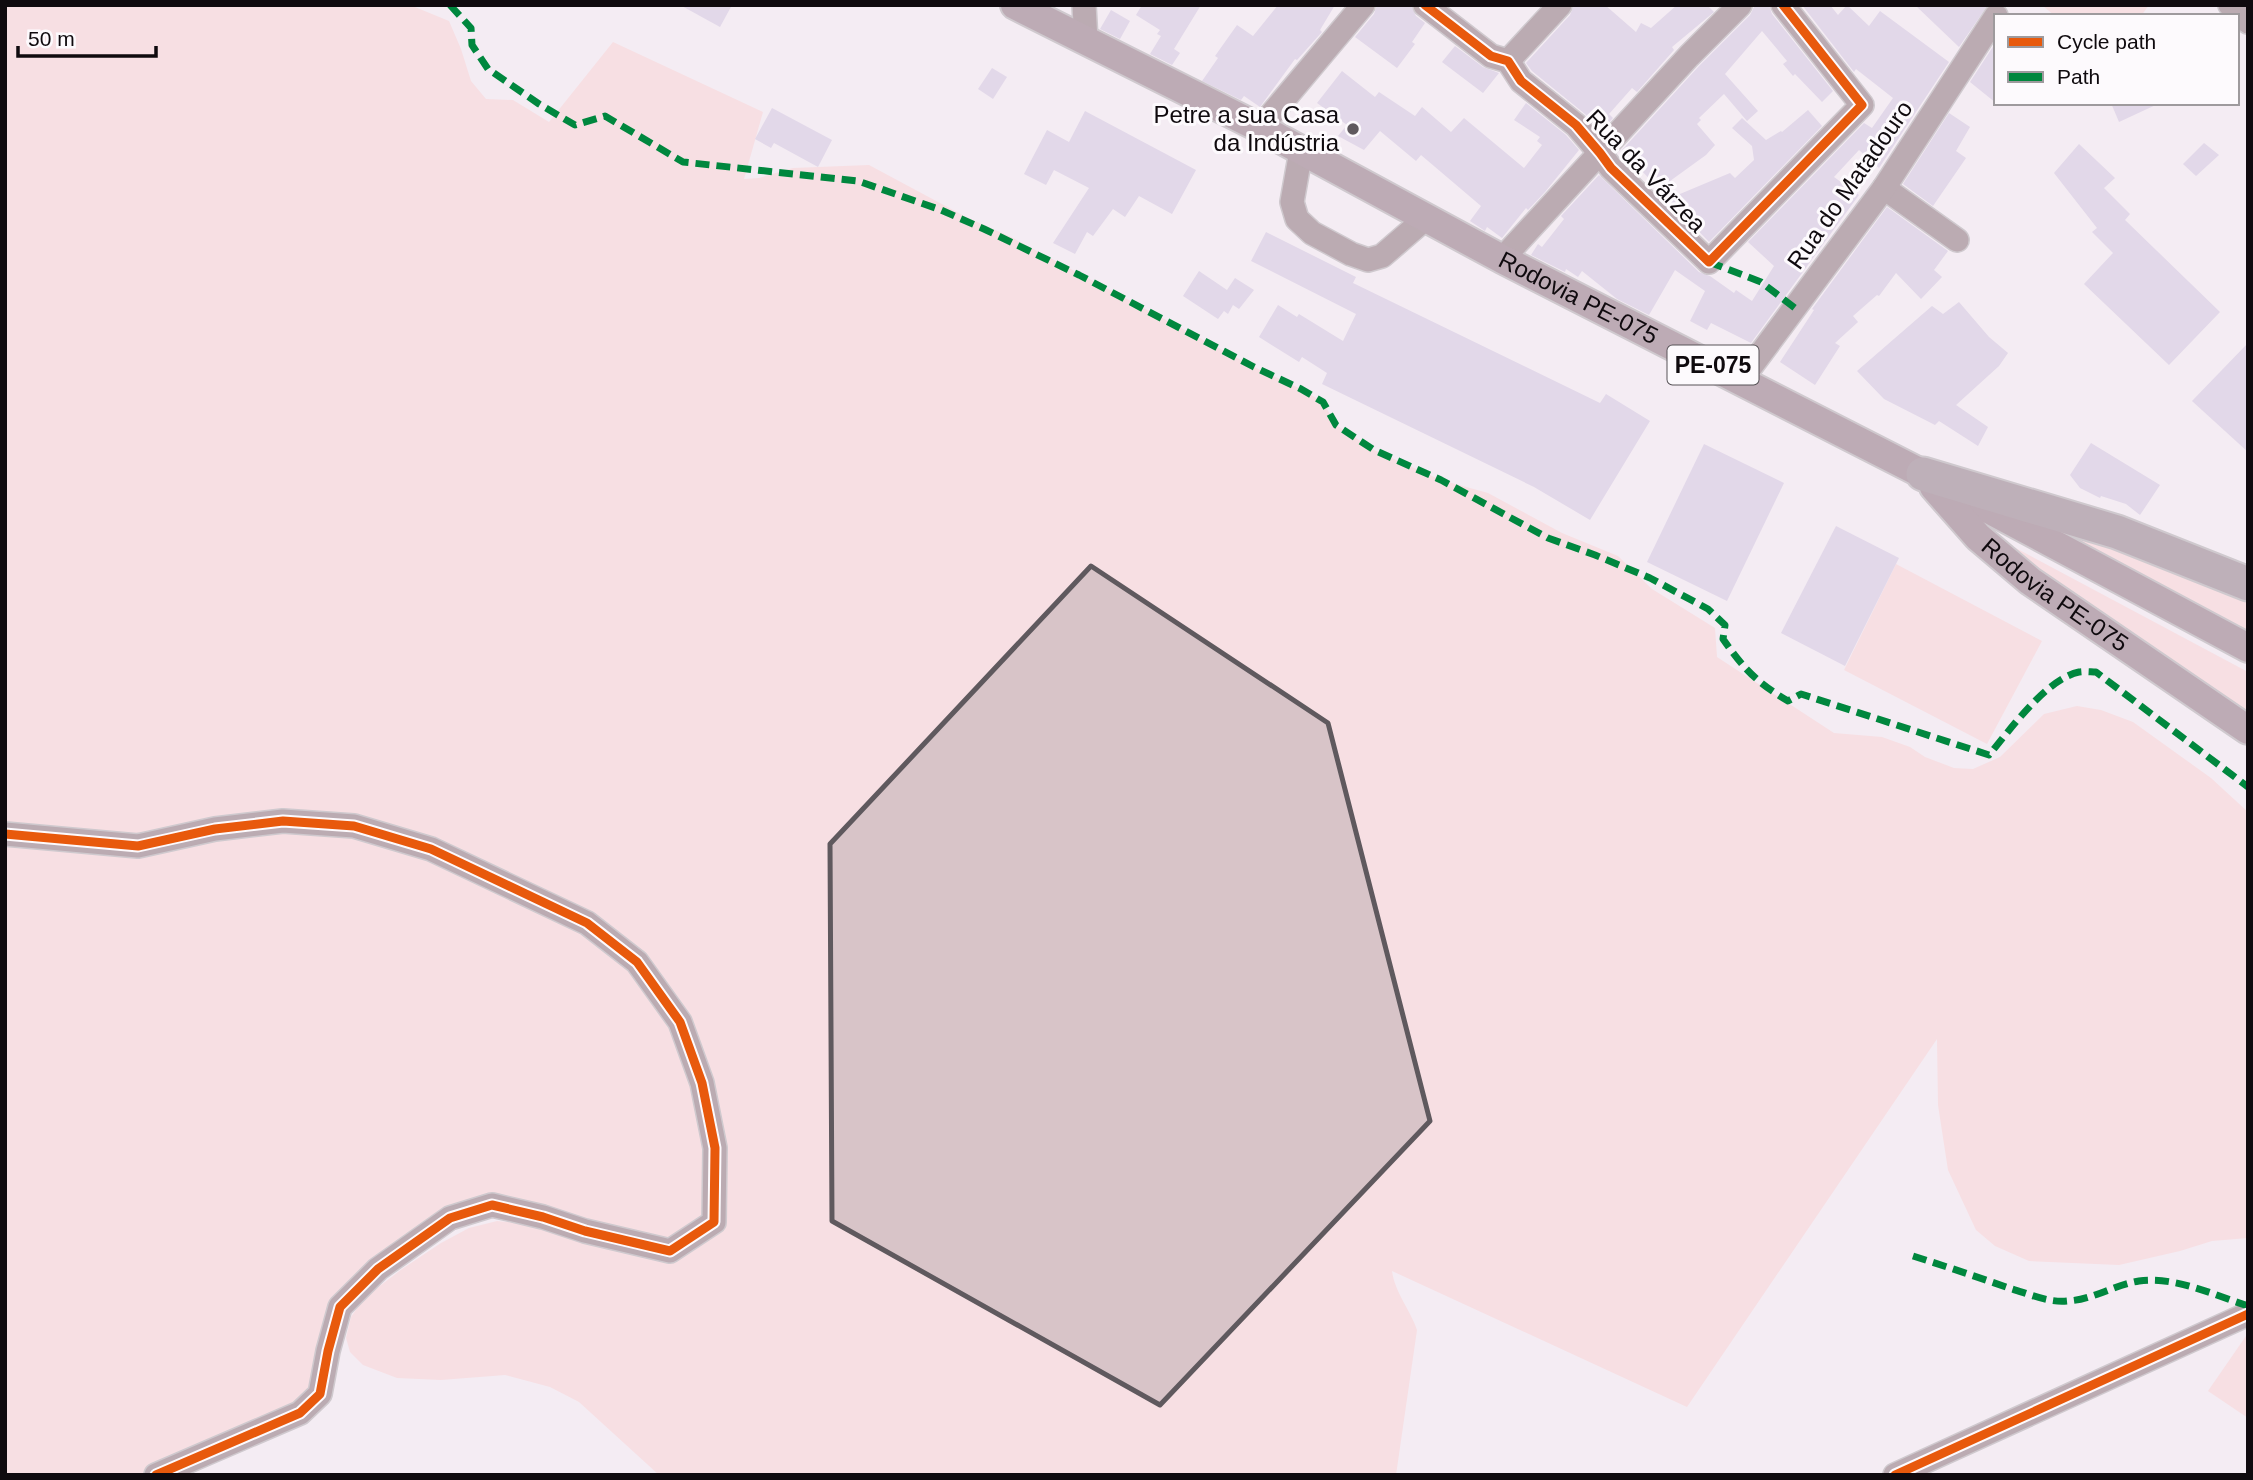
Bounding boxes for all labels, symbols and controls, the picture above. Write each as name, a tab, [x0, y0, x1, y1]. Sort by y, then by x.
scale bar	[18, 14, 156, 58]
legend	[1994, 14, 2239, 105]
text: 50 m	[28, 27, 75, 50]
text: Cycle path	[2057, 30, 2156, 53]
text: Path	[2057, 65, 2100, 88]
street label: Rua do Matadouro	[1782, 96, 1918, 274]
place label: Petre a sua Casa da Indústria	[1154, 101, 1340, 156]
street label: Rua da Várzea	[1581, 104, 1712, 238]
marker: Petre a sua Casa da Indústria	[1345, 121, 1361, 137]
street label: Rodovia PE-075	[1495, 246, 1663, 349]
road number: PE-075	[1668, 346, 1758, 384]
street label: Rodovia PE-075	[1976, 532, 2133, 657]

